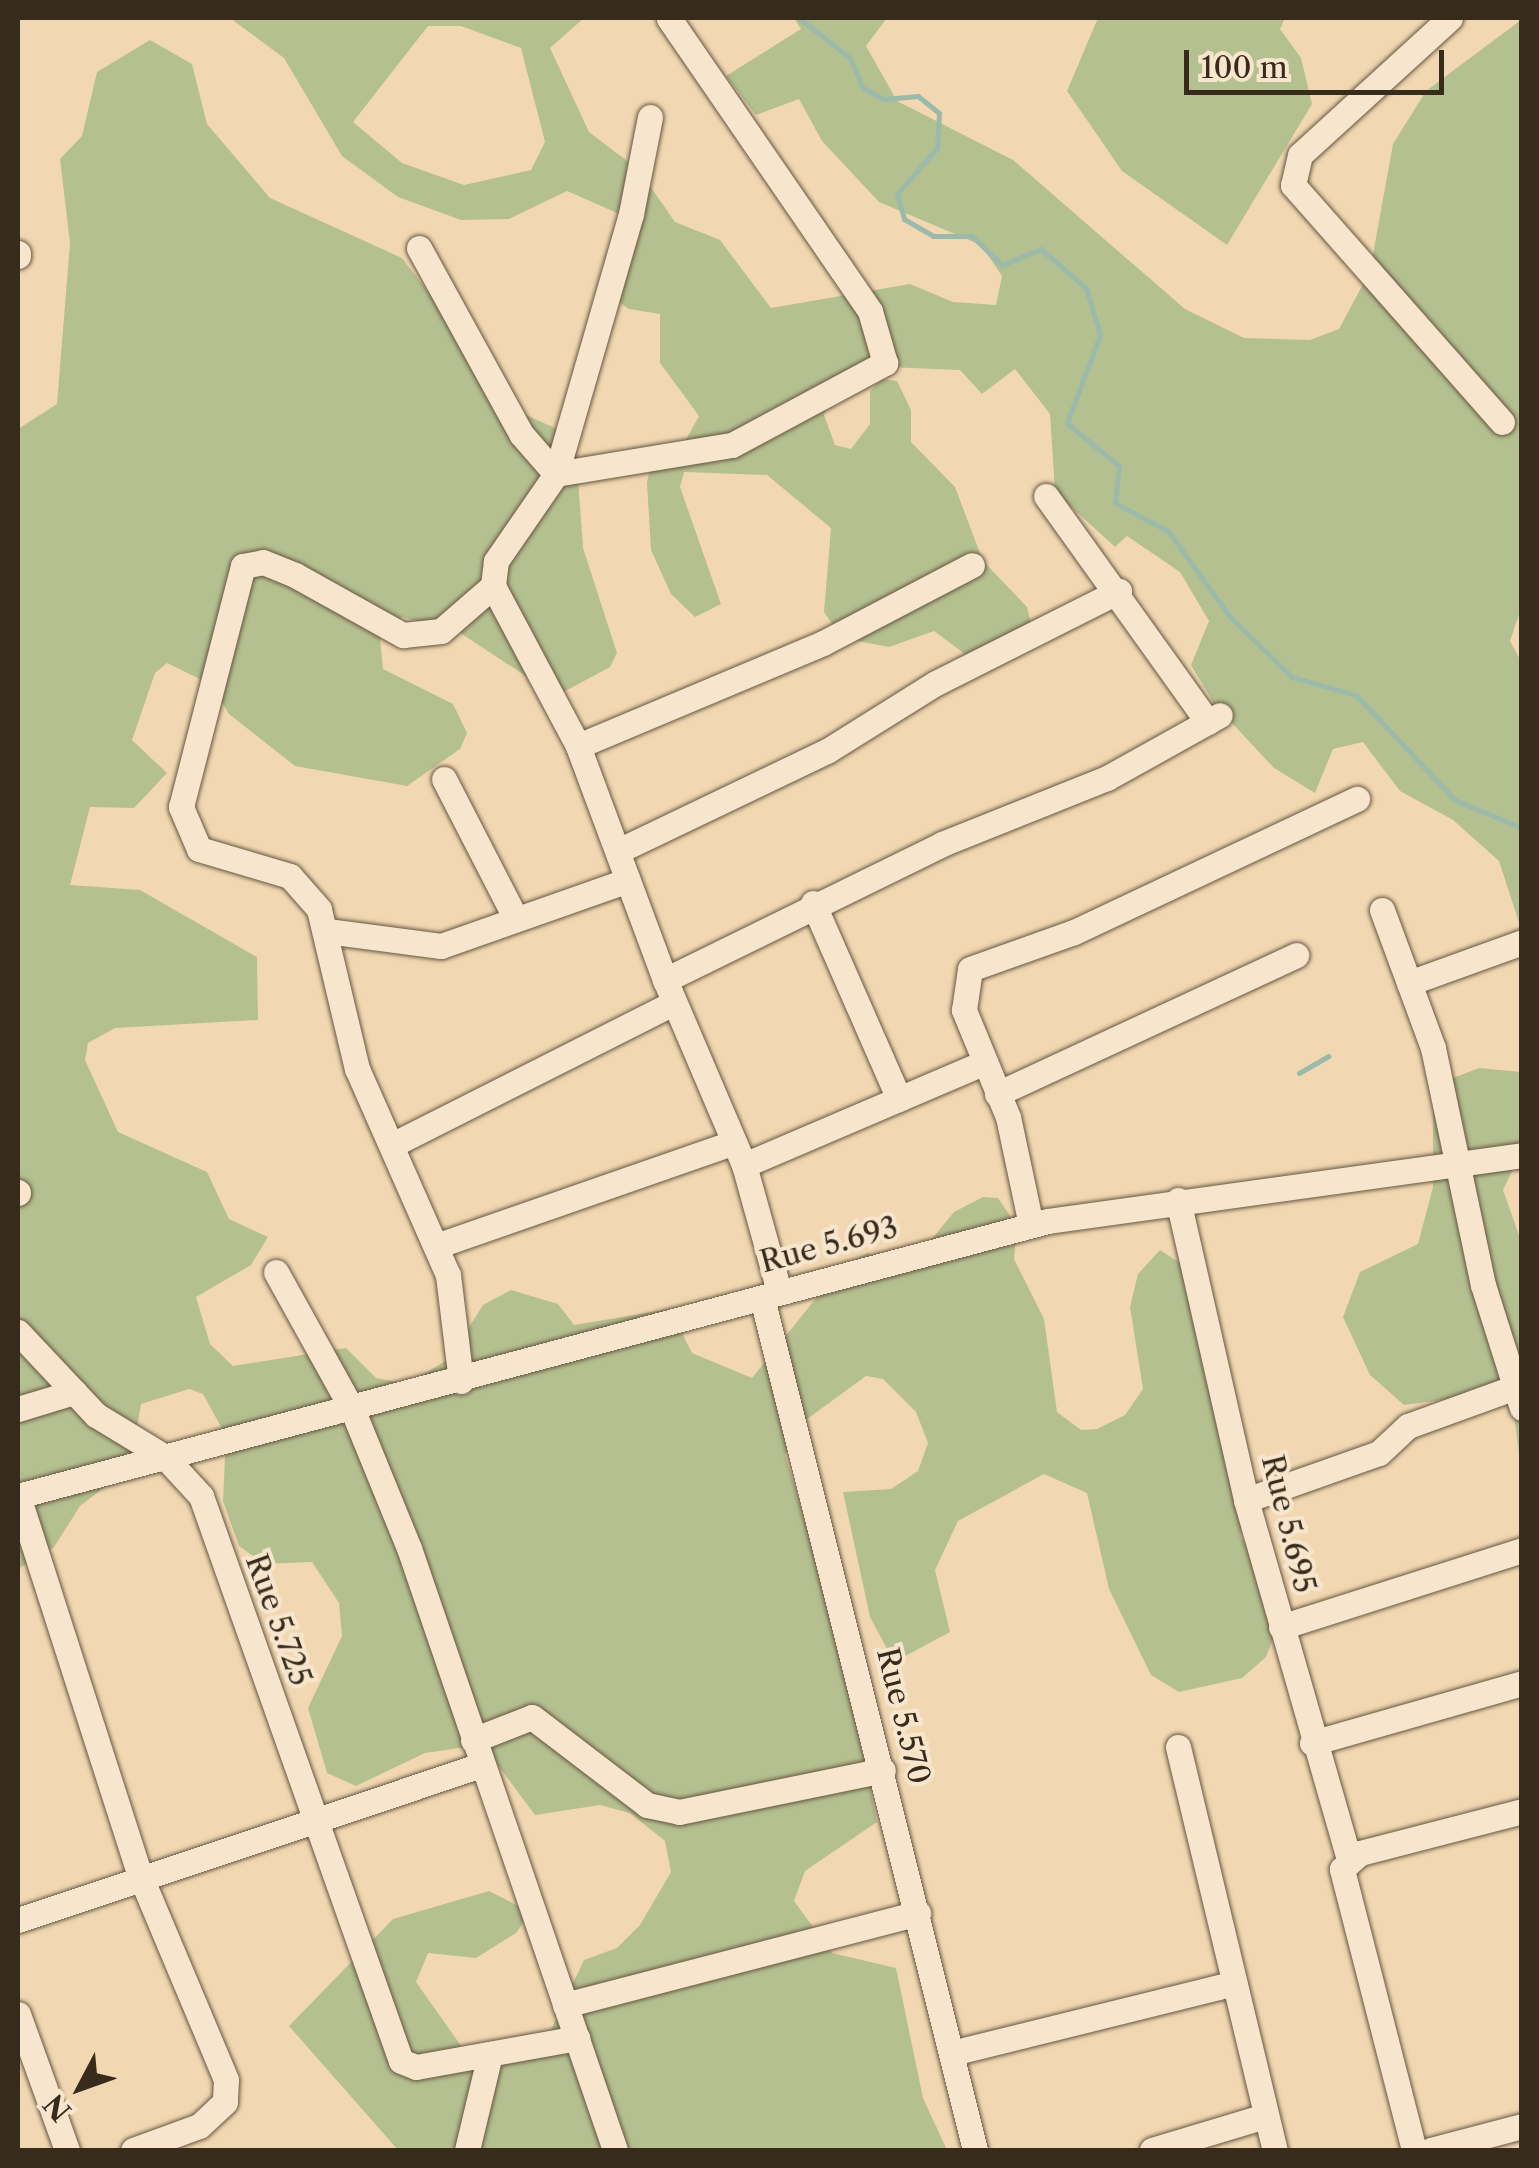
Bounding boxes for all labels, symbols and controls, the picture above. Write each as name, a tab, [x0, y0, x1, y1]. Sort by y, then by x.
scale bar	[1189, 30, 1449, 92]
text: 100 m	[1201, 49, 1288, 86]
street label: Rue 5.693	[756, 1209, 902, 1281]
street label: Rue 5.695	[1254, 1451, 1322, 1597]
street label: Rue 5.725	[238, 1549, 318, 1691]
street label: Rue 5.570	[869, 1644, 937, 1788]
north arrow	[30, 2038, 130, 2138]
text: N	[37, 2087, 78, 2128]

